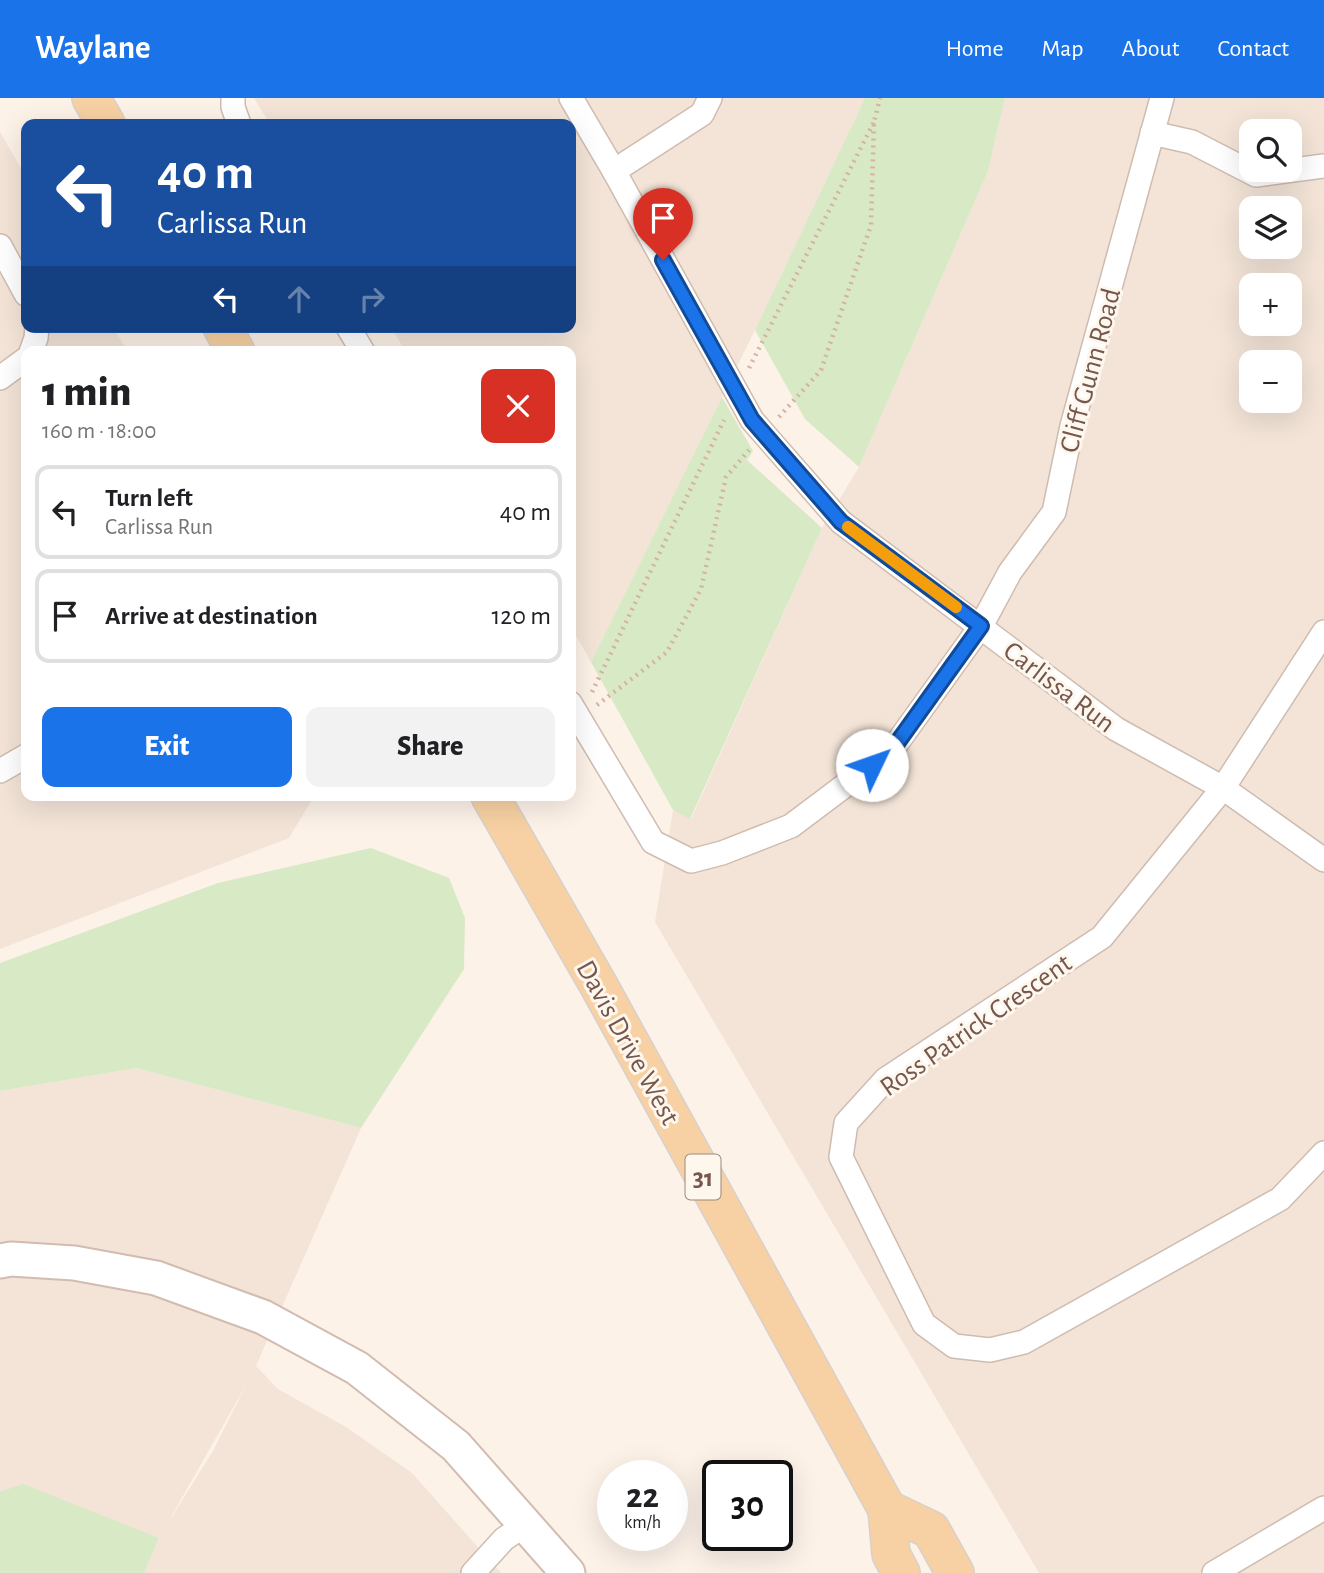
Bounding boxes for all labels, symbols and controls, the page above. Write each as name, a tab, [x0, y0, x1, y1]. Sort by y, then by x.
text: Waylane	[35, 32, 151, 65]
text: Home	[946, 37, 1004, 61]
text: Map	[1042, 37, 1084, 61]
text: About	[1122, 37, 1179, 61]
text: Contact	[1217, 37, 1289, 61]
map controls	[1239, 119, 1302, 413]
button: search	[1239, 119, 1302, 182]
icon: left	[42, 147, 133, 238]
text: 40 m	[157, 149, 254, 198]
pin	[633, 188, 693, 260]
button: layers	[1239, 196, 1302, 259]
icon: arrive	[644, 199, 682, 237]
text: Carlissa Run	[157, 207, 308, 239]
button: +	[1239, 273, 1302, 336]
icon: left	[207, 280, 245, 318]
icon: ahead	[280, 280, 318, 318]
icon: right	[353, 280, 391, 318]
street label: Cliff Gunn Road	[1056, 285, 1126, 456]
button: −	[1239, 350, 1302, 413]
button: close	[481, 369, 555, 443]
text: 1 min	[42, 371, 131, 413]
text: 160 m · 18:00	[42, 420, 156, 443]
text: Turn left	[105, 485, 193, 511]
icon: left	[46, 493, 84, 531]
text: 40 m	[500, 499, 551, 525]
text: Carlissa Run	[105, 516, 213, 539]
icon: arrive	[46, 597, 84, 635]
text: Arrive at destination	[105, 603, 318, 629]
text: 120 m	[491, 603, 551, 629]
street label: Carlissa Run	[998, 637, 1120, 738]
button: Exit	[42, 707, 292, 787]
button: Share	[306, 707, 555, 787]
position arrow	[835, 728, 909, 802]
street label: Ross Patrick Crescent	[875, 949, 1077, 1102]
street label: Davis Drive West	[571, 956, 684, 1130]
road number: 31	[686, 1154, 720, 1200]
speed limit sign: 30	[702, 1460, 793, 1551]
text: 22	[626, 1479, 659, 1514]
text: km/h	[624, 1514, 661, 1532]

